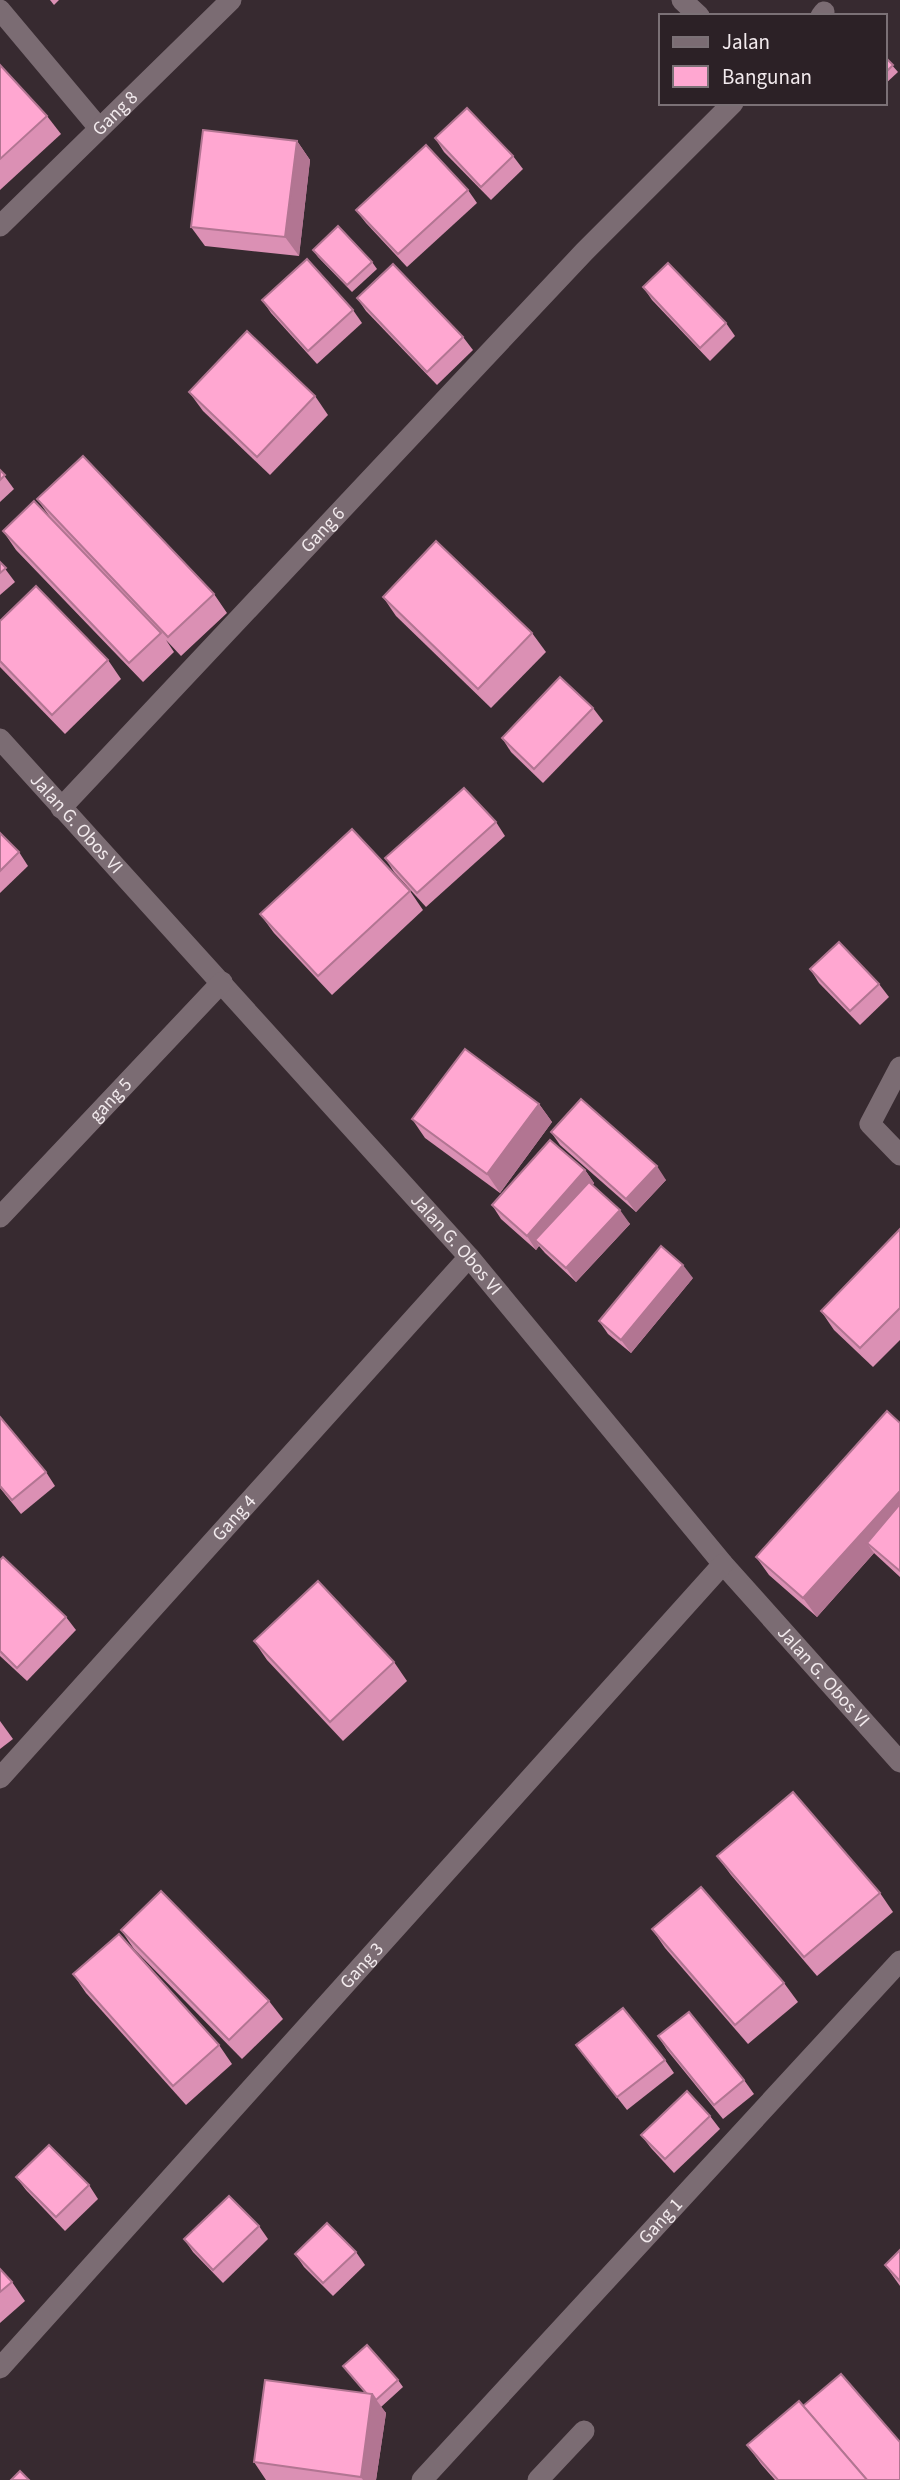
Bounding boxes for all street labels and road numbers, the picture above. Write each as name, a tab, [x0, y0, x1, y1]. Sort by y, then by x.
street label: Gang 8	[86, 85, 144, 142]
street label: Gang 6	[294, 501, 351, 559]
street label: Jalan G. Obos VI	[24, 767, 129, 880]
street label: gang 5	[83, 1072, 138, 1128]
street label: Jalan G. Obos VI	[404, 1187, 509, 1301]
street label: Gang 4	[206, 1489, 262, 1547]
street label: Jalan G. Obos VI	[771, 1620, 876, 1733]
street label: Gang 3	[333, 1936, 390, 1995]
street label: Gang 1	[632, 2192, 689, 2250]

